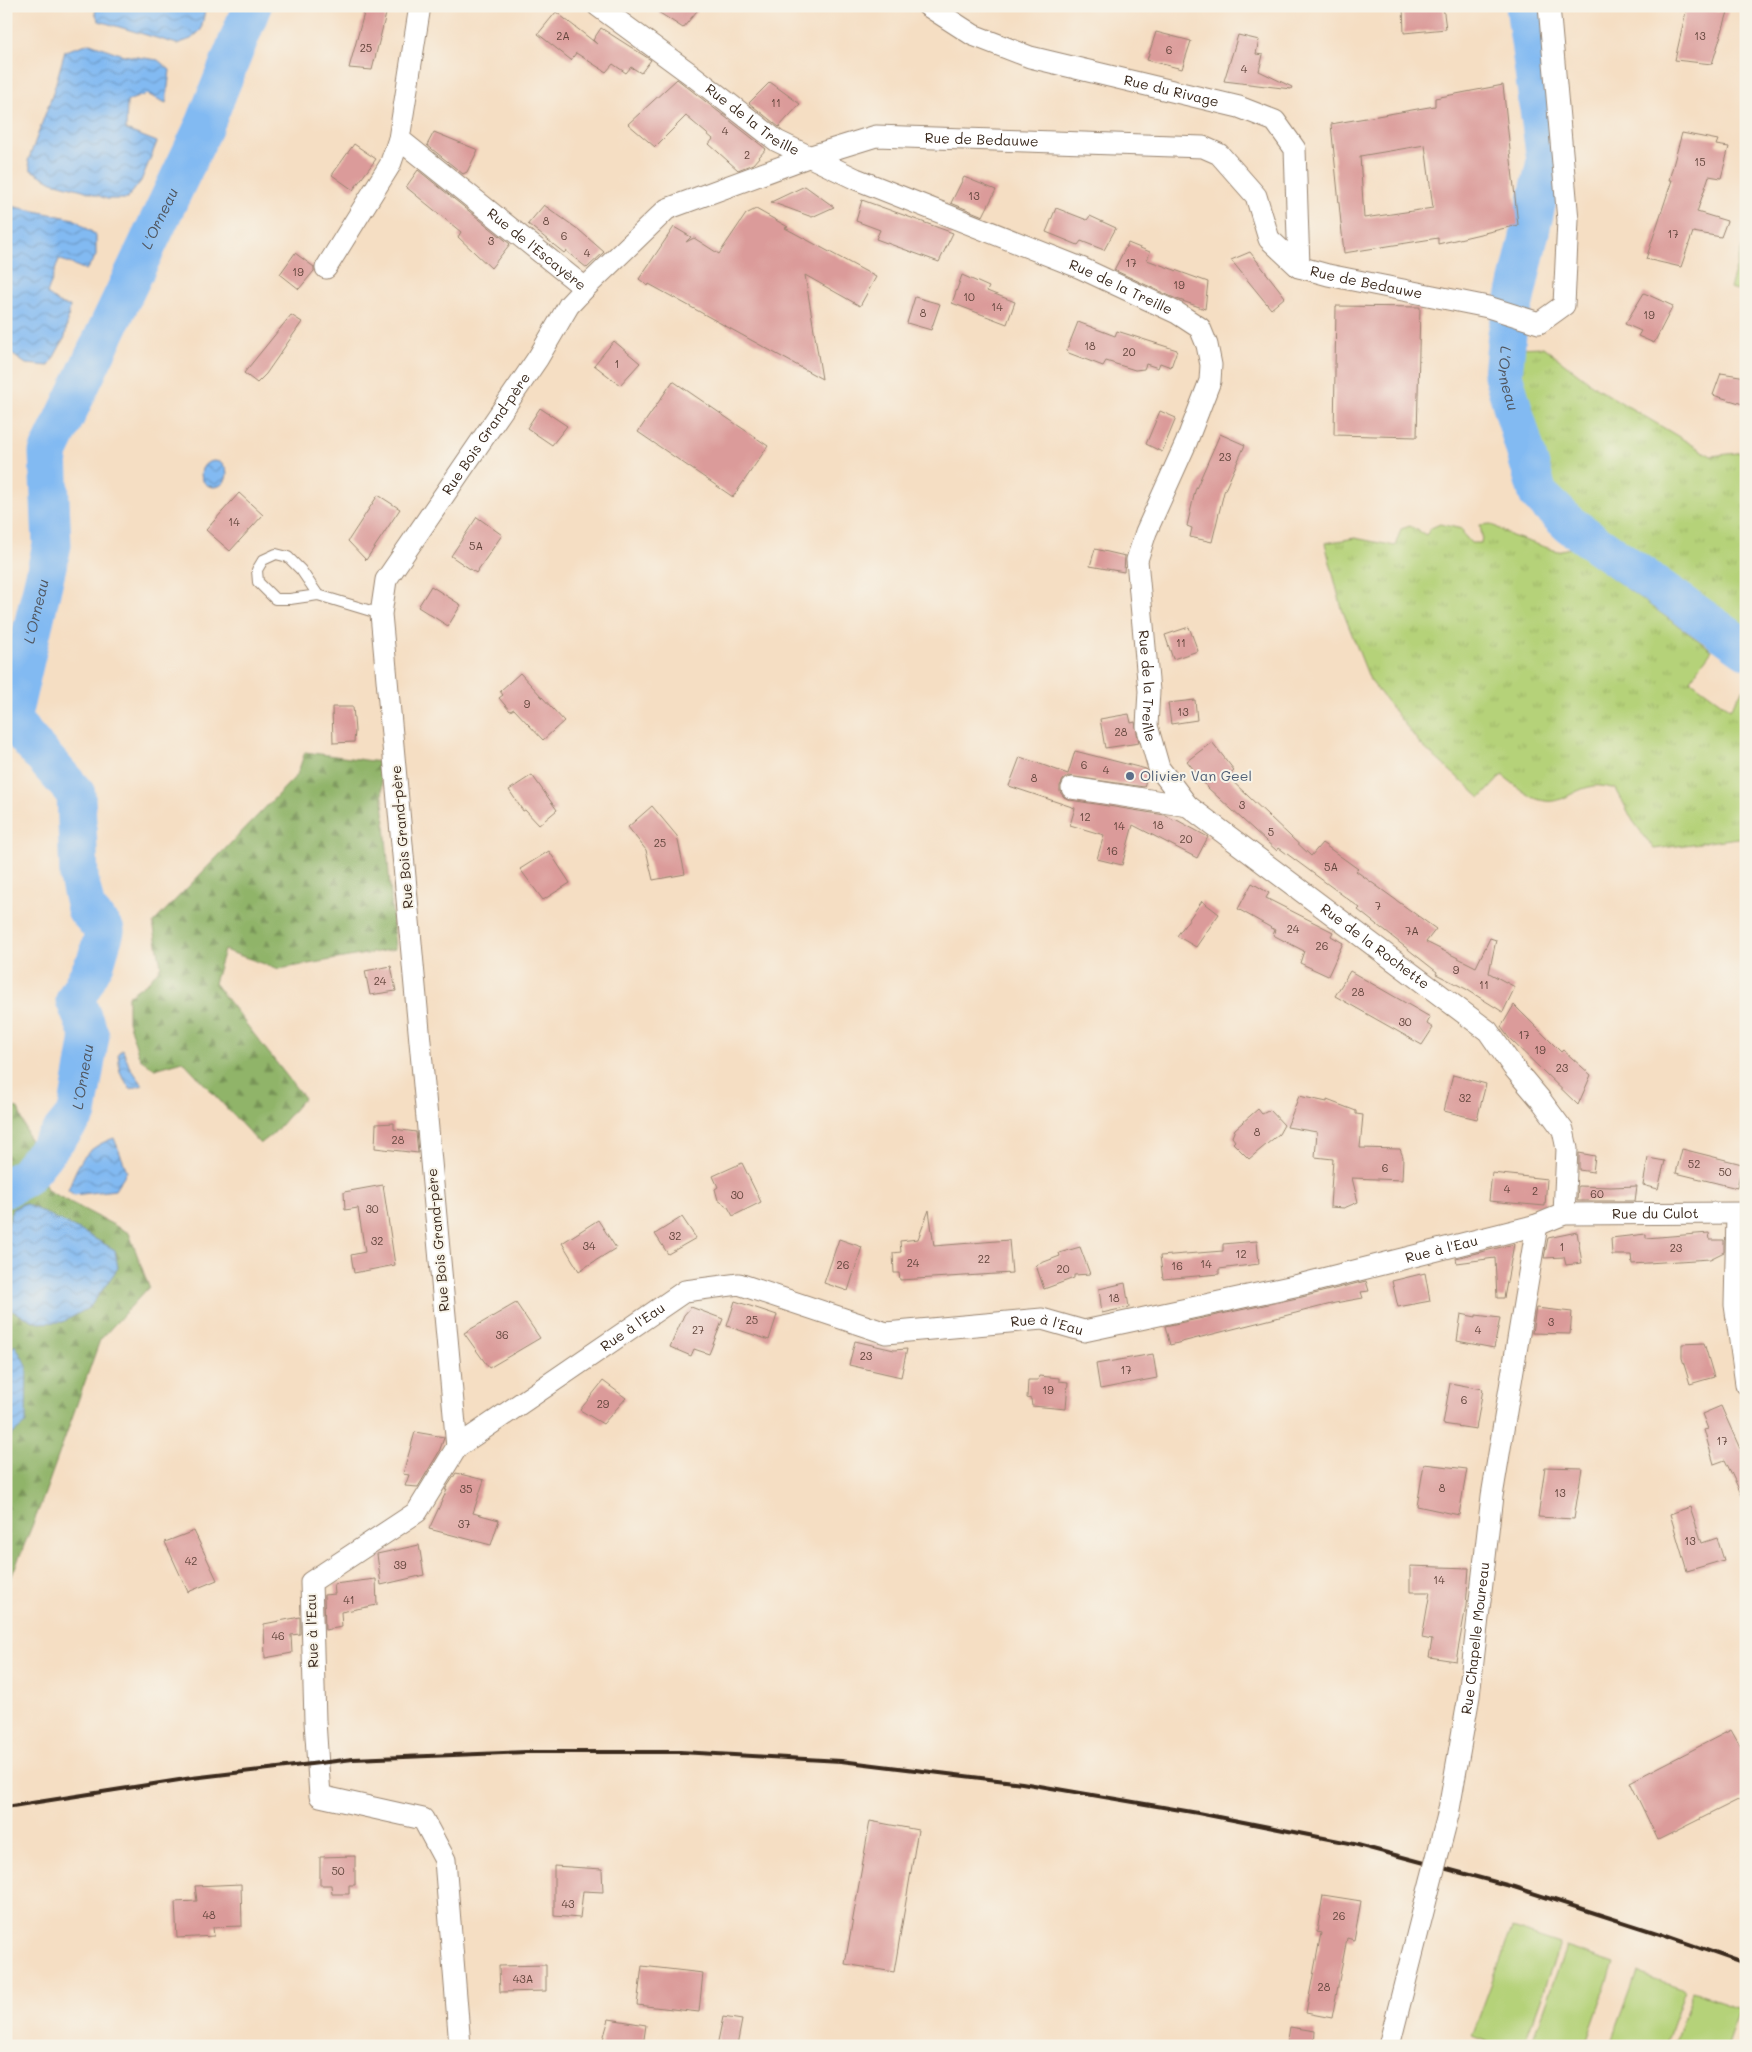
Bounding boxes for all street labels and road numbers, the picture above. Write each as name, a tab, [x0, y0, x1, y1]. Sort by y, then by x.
street label: Rue du Rivage	[1122, 70, 1221, 111]
street label: Rue de la Treille	[702, 79, 803, 159]
street label: Rue de Bedauwe	[924, 128, 1039, 150]
street label: Rue de l'Escayère	[483, 203, 590, 294]
street label: Rue de la Treille	[1067, 254, 1176, 319]
street label: Rue de Bedauwe	[1308, 261, 1424, 303]
street label: Rue Bois Grand-père	[437, 369, 534, 498]
street label: Rue de la Treille	[1134, 629, 1161, 744]
street label: Rue Bois Grand-père	[386, 764, 417, 910]
street label: Rue de la Rochette	[1317, 899, 1434, 993]
street label: Rue Bois Grand-père	[422, 1167, 453, 1313]
street label: Rue du Culot	[1612, 1203, 1699, 1223]
street label: Rue à l'Eau	[1403, 1230, 1480, 1267]
street label: Rue à l'Eau	[596, 1298, 668, 1355]
street label: Rue à l'Eau	[1010, 1309, 1086, 1339]
street label: Rue Chapelle Moureau	[1456, 1561, 1493, 1716]
street label: Rue à l'Eau	[301, 1594, 322, 1668]

